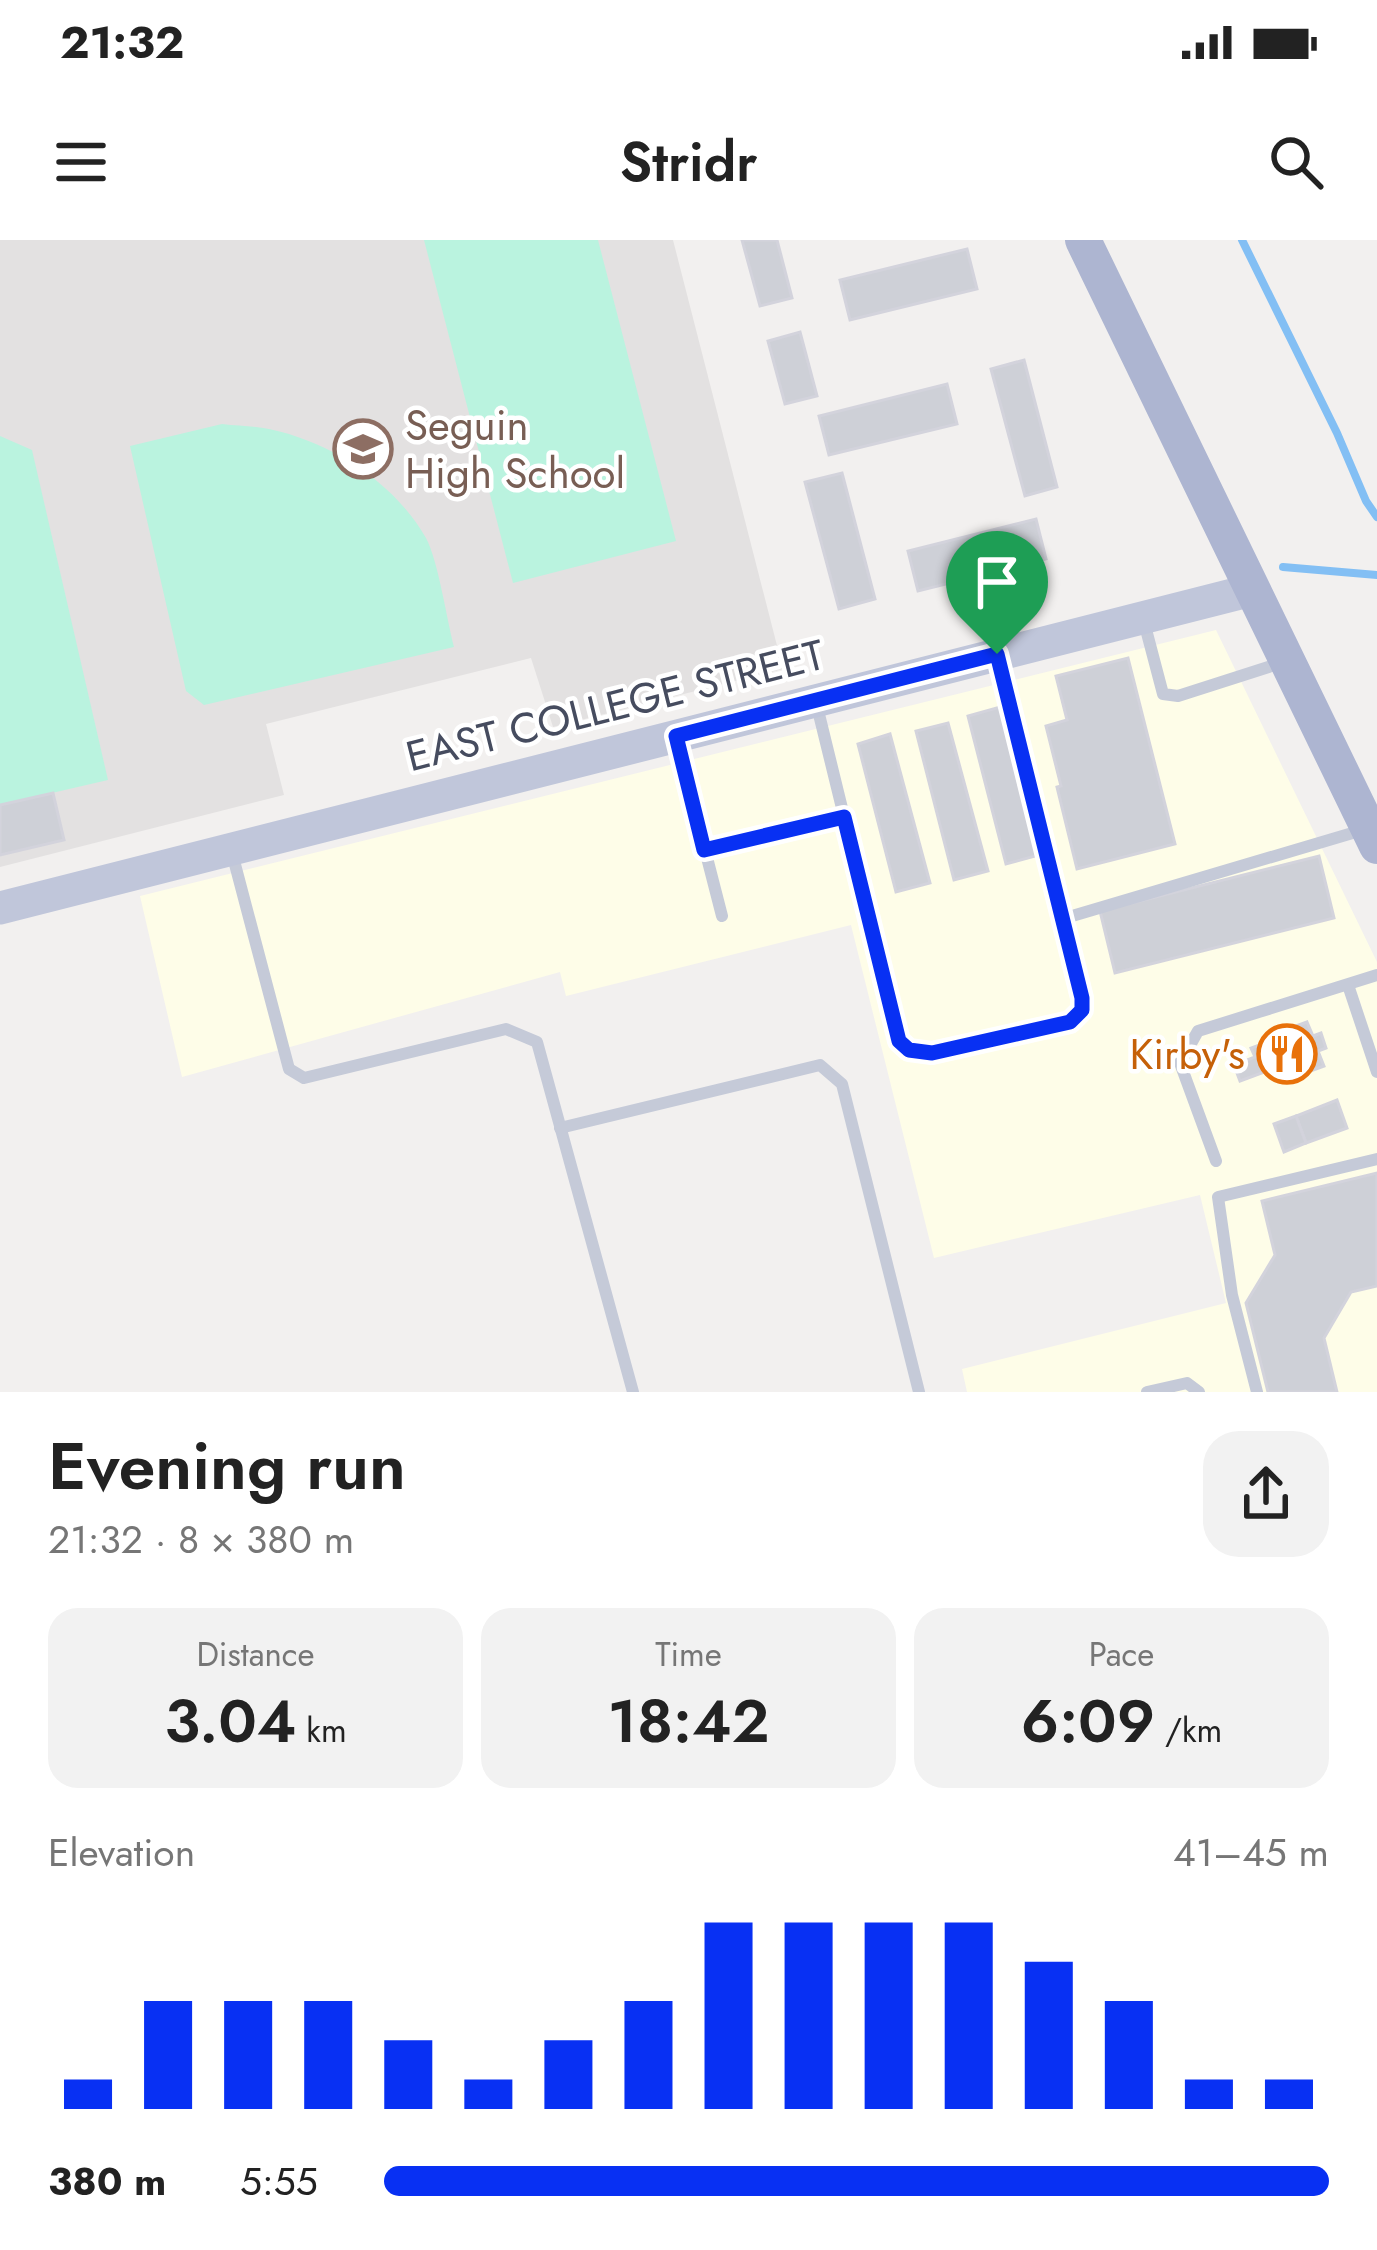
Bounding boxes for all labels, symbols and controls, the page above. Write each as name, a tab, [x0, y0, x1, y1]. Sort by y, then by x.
text: 21:32	[60, 10, 184, 75]
text: Stridr	[620, 123, 757, 201]
icon: menu	[48, 129, 114, 195]
icon: search	[1263, 129, 1329, 195]
place label: Seguin High School	[405, 395, 625, 504]
school or university icon: Seguin High School	[332, 418, 394, 480]
pin	[946, 531, 1048, 654]
icon: arrive	[964, 549, 1030, 615]
street label: EAST COLLEGE STREET	[400, 624, 831, 787]
restaurant icon: Kirby's	[1256, 1023, 1318, 1085]
place label: Kirby's	[1129, 1024, 1245, 1085]
text: Evening run	[48, 1418, 406, 1514]
button: share	[1203, 1431, 1329, 1557]
text: 21:32 · 8 × 380 m	[48, 1511, 354, 1568]
text: Distance	[196, 1631, 315, 1678]
text: Time	[655, 1631, 722, 1678]
text: Pace	[1089, 1631, 1154, 1678]
text: 3.04	[164, 1678, 296, 1765]
text: 18:42	[608, 1678, 769, 1765]
text: 6:09	[1021, 1678, 1155, 1765]
text: km	[296, 1707, 347, 1754]
text: /km	[1155, 1707, 1222, 1754]
text: Elevation	[48, 1824, 195, 1881]
text: 41–45 m	[1173, 1824, 1329, 1881]
text: 380 m	[48, 2153, 166, 2210]
text: 5:55	[240, 2153, 318, 2210]

